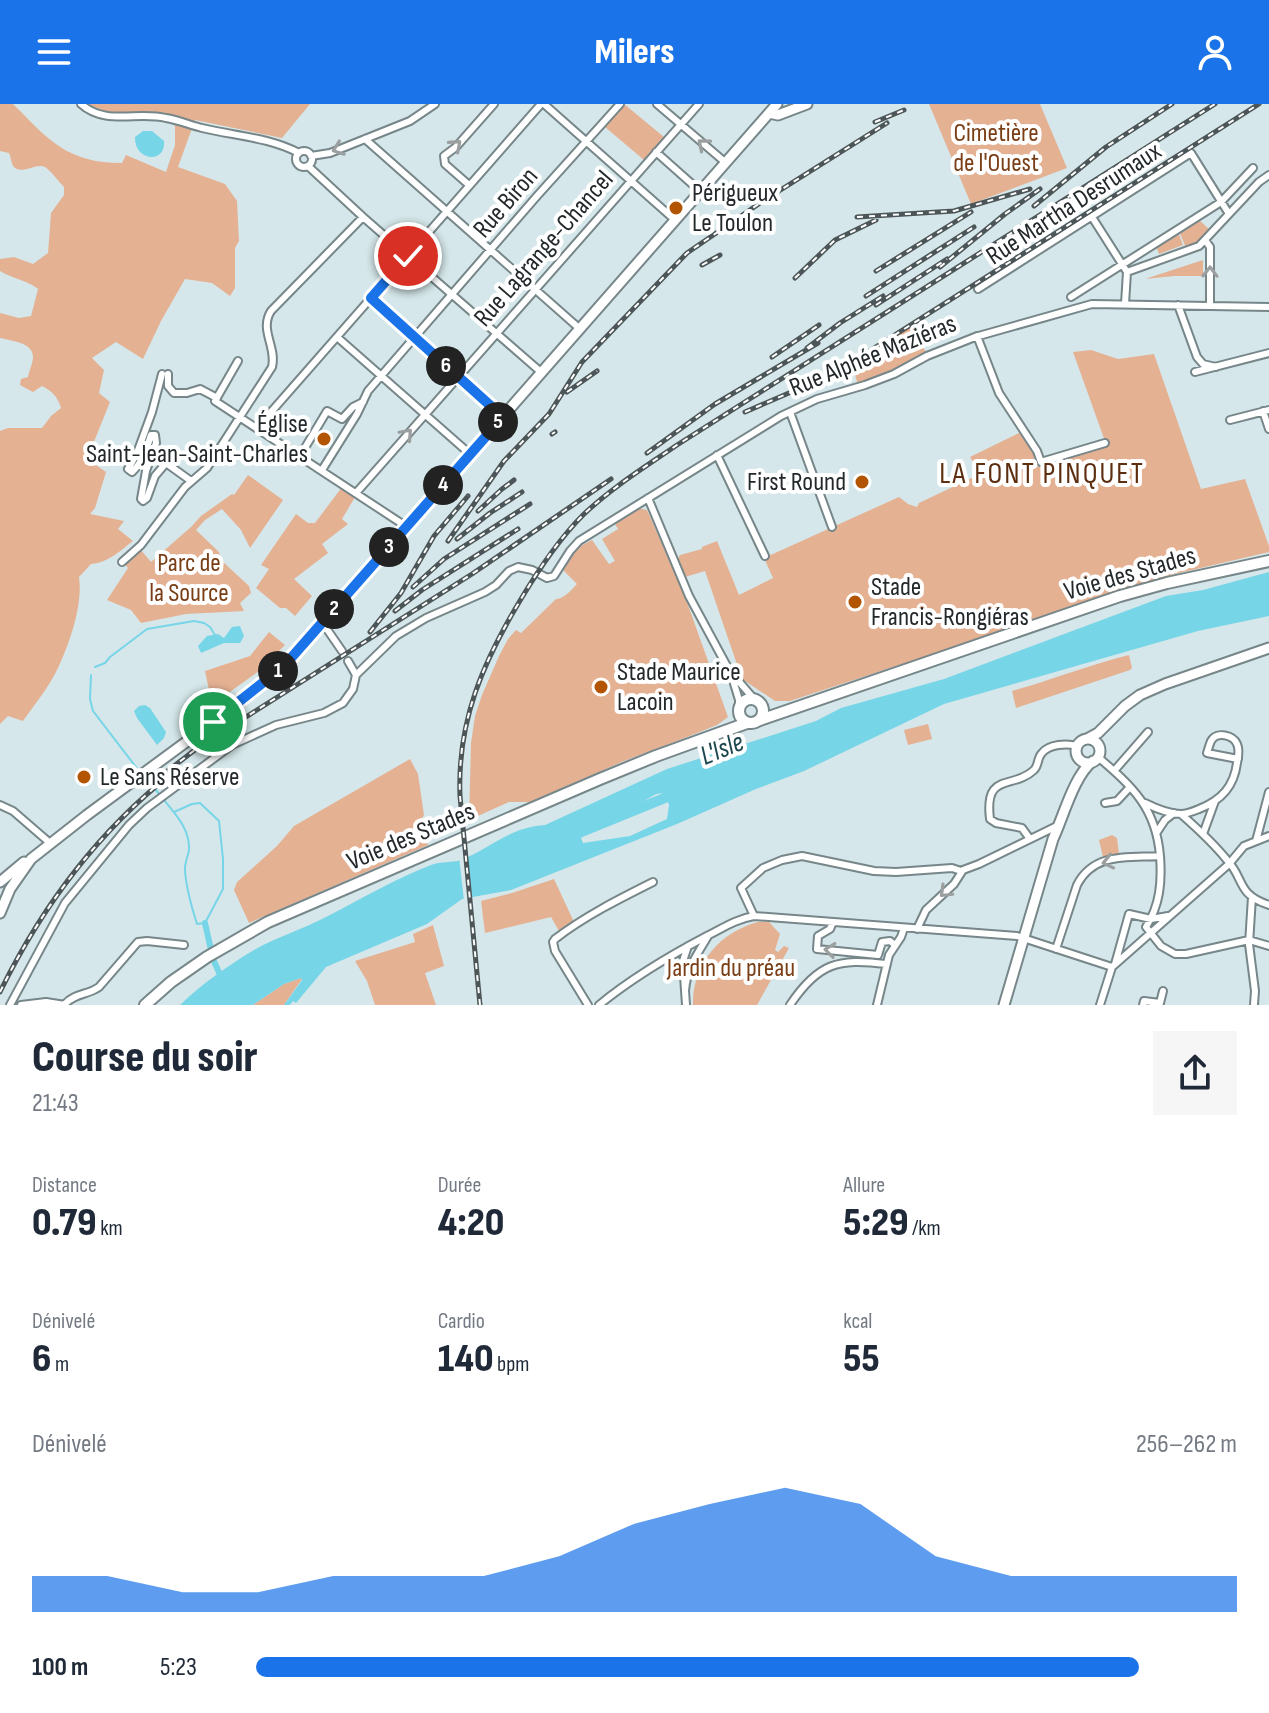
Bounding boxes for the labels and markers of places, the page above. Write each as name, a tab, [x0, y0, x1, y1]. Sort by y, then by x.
place label: Périgueux Le Toulon	[692, 178, 778, 239]
marker: Périgueux Le Toulon	[667, 199, 685, 217]
pin	[374, 222, 442, 290]
pin: 6	[426, 346, 466, 386]
pin: 5	[478, 402, 518, 442]
place label: Église Saint-Jean-Saint-Charles	[86, 409, 308, 470]
marker: Église Saint-Jean-Saint-Charles	[315, 430, 333, 448]
pin: 4	[423, 465, 463, 505]
place label: First Round	[747, 467, 846, 498]
marker: First Round	[853, 473, 871, 491]
pin: 3	[369, 527, 409, 567]
place label: Stade Francis-Rongiéras	[871, 572, 1029, 633]
pin: 2	[314, 589, 354, 629]
marker: Stade Francis-Rongiéras	[846, 593, 864, 611]
pin: 1	[258, 651, 298, 691]
place label: Stade Maurice Lacoin	[617, 657, 741, 718]
marker: Stade Maurice Lacoin	[592, 678, 610, 696]
pin	[179, 688, 247, 756]
place label: Le Sans Réserve	[100, 762, 240, 793]
marker: Le Sans Réserve	[75, 768, 93, 786]

